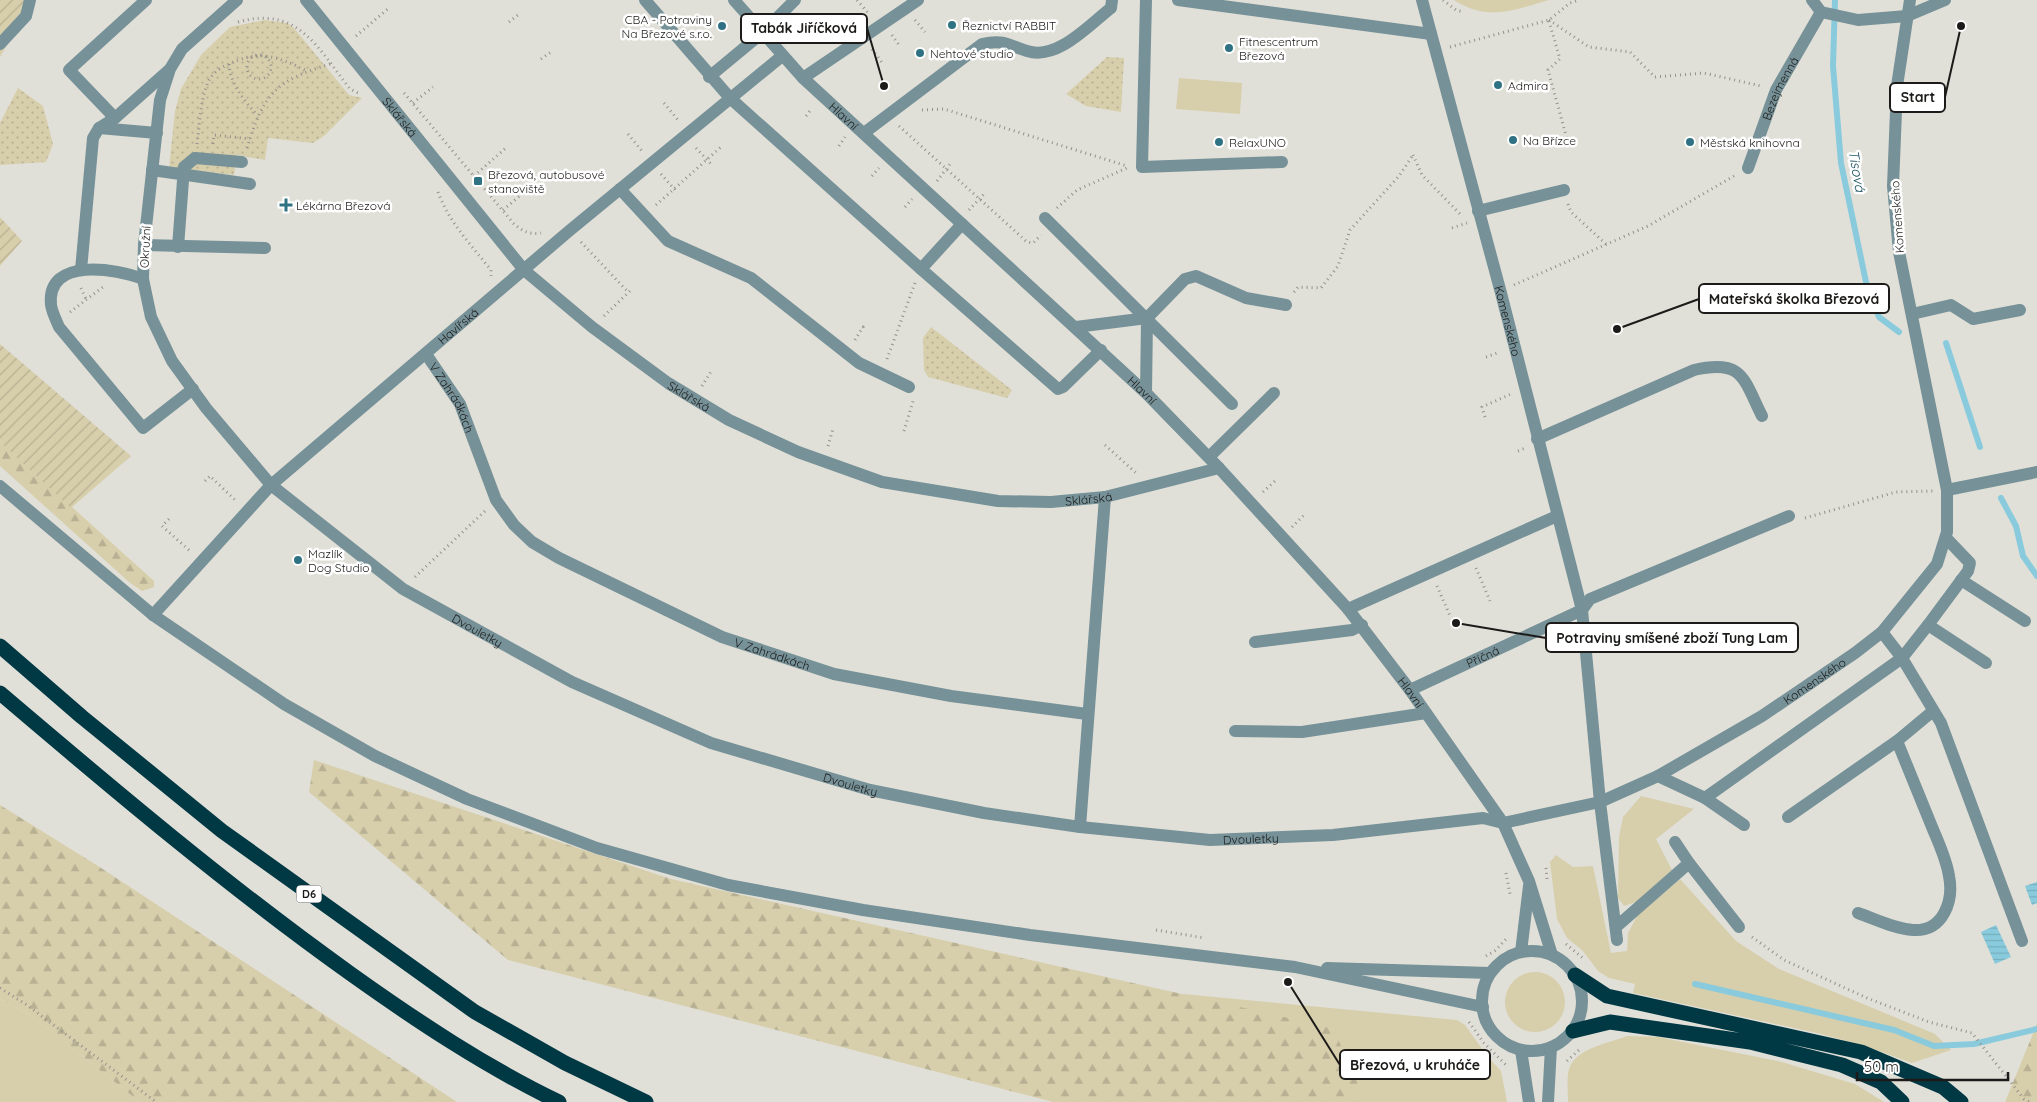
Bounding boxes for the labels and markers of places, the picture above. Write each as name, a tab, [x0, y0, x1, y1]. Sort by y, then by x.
place label: CBA - Potraviny Na Březové s.r.o.	[622, 12, 712, 41]
callout: Tabák Jiříčková	[741, 14, 867, 43]
place label: Řeznictví RABBIT	[962, 18, 1056, 33]
marker: Řeznictví RABBIT	[946, 19, 958, 31]
marker: CBA - Potraviny Na Březové s.r.o.	[716, 20, 728, 32]
place label: Fitnescentrum Březová	[1239, 34, 1318, 63]
marker: Fitnescentrum Březová	[1223, 42, 1235, 54]
place label: Nehtové studio	[930, 46, 1014, 61]
marker: Nehtové studio	[914, 47, 926, 59]
place label: Admira	[1508, 78, 1548, 93]
marker: Admira	[1492, 79, 1504, 91]
callout: Start	[1890, 83, 1945, 112]
place label: Na Břízce	[1523, 133, 1576, 148]
marker: Na Břízce	[1507, 134, 1519, 146]
place label: RelaxUNO	[1229, 135, 1286, 150]
place label: Městská knihovna	[1700, 135, 1800, 150]
marker: RelaxUNO	[1213, 136, 1225, 148]
marker: Městská knihovna	[1684, 136, 1696, 148]
place label: Březová, autobusové stanoviště	[488, 167, 605, 196]
marker: Březová, autobusové stanoviště	[472, 175, 484, 187]
place label: Lékárna Březová	[296, 198, 391, 213]
marker: Lékárna Březová	[280, 199, 292, 211]
callout: Mateřská školka Březová	[1699, 284, 1889, 313]
place label: Mazlík Dog Studio	[308, 546, 369, 575]
marker: Mazlík Dog Studio	[292, 554, 304, 566]
callout: Potraviny smíšené zboží Tung Lam	[1546, 623, 1798, 652]
callout: Březová, u kruháče	[1340, 1050, 1490, 1079]

